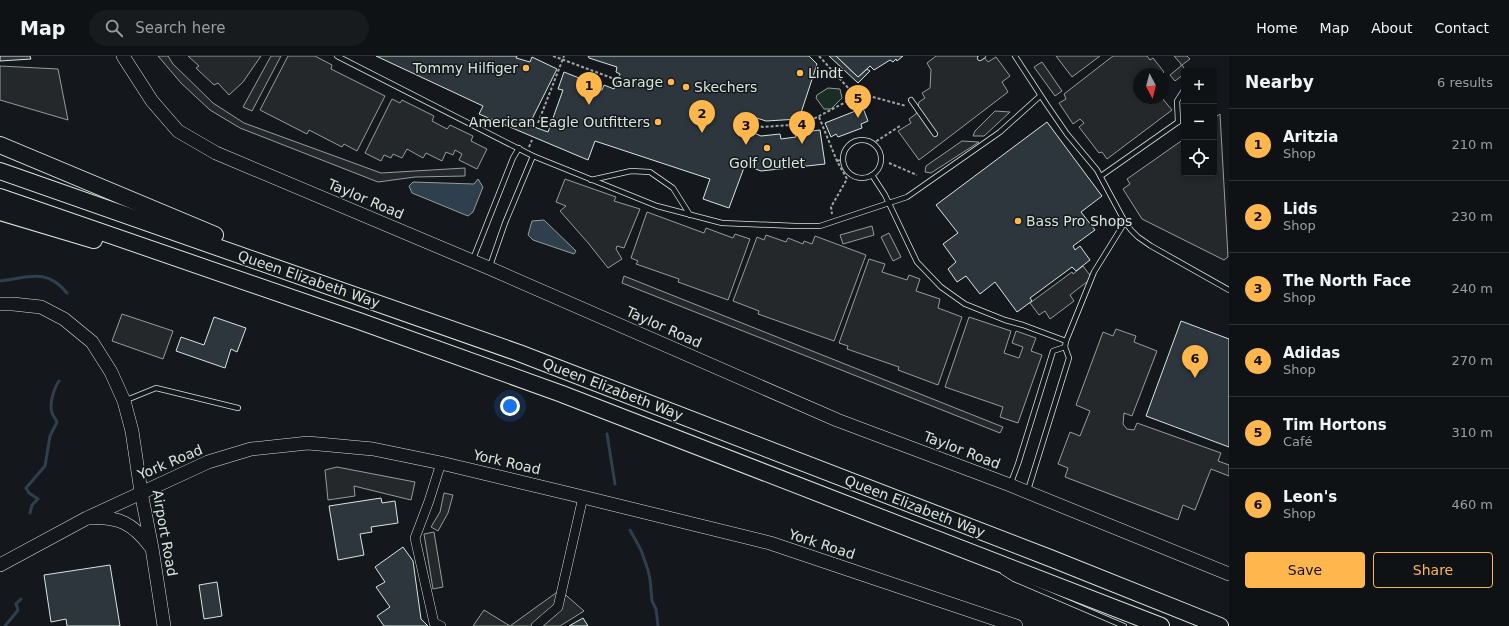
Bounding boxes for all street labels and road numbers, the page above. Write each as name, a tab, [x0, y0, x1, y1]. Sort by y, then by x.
street label: Taylor Road	[325, 175, 406, 222]
street label: Queen Elizabeth Way	[236, 247, 382, 311]
street label: Taylor Road	[623, 303, 704, 351]
street label: Queen Elizabeth Way	[541, 355, 685, 423]
street label: Taylor Road	[920, 428, 1003, 472]
street label: York Road	[134, 441, 205, 483]
street label: York Road	[471, 446, 542, 478]
street label: Queen Elizabeth Way	[843, 472, 987, 540]
street label: Airport Road	[150, 489, 180, 577]
street label: York Road	[786, 525, 857, 562]

